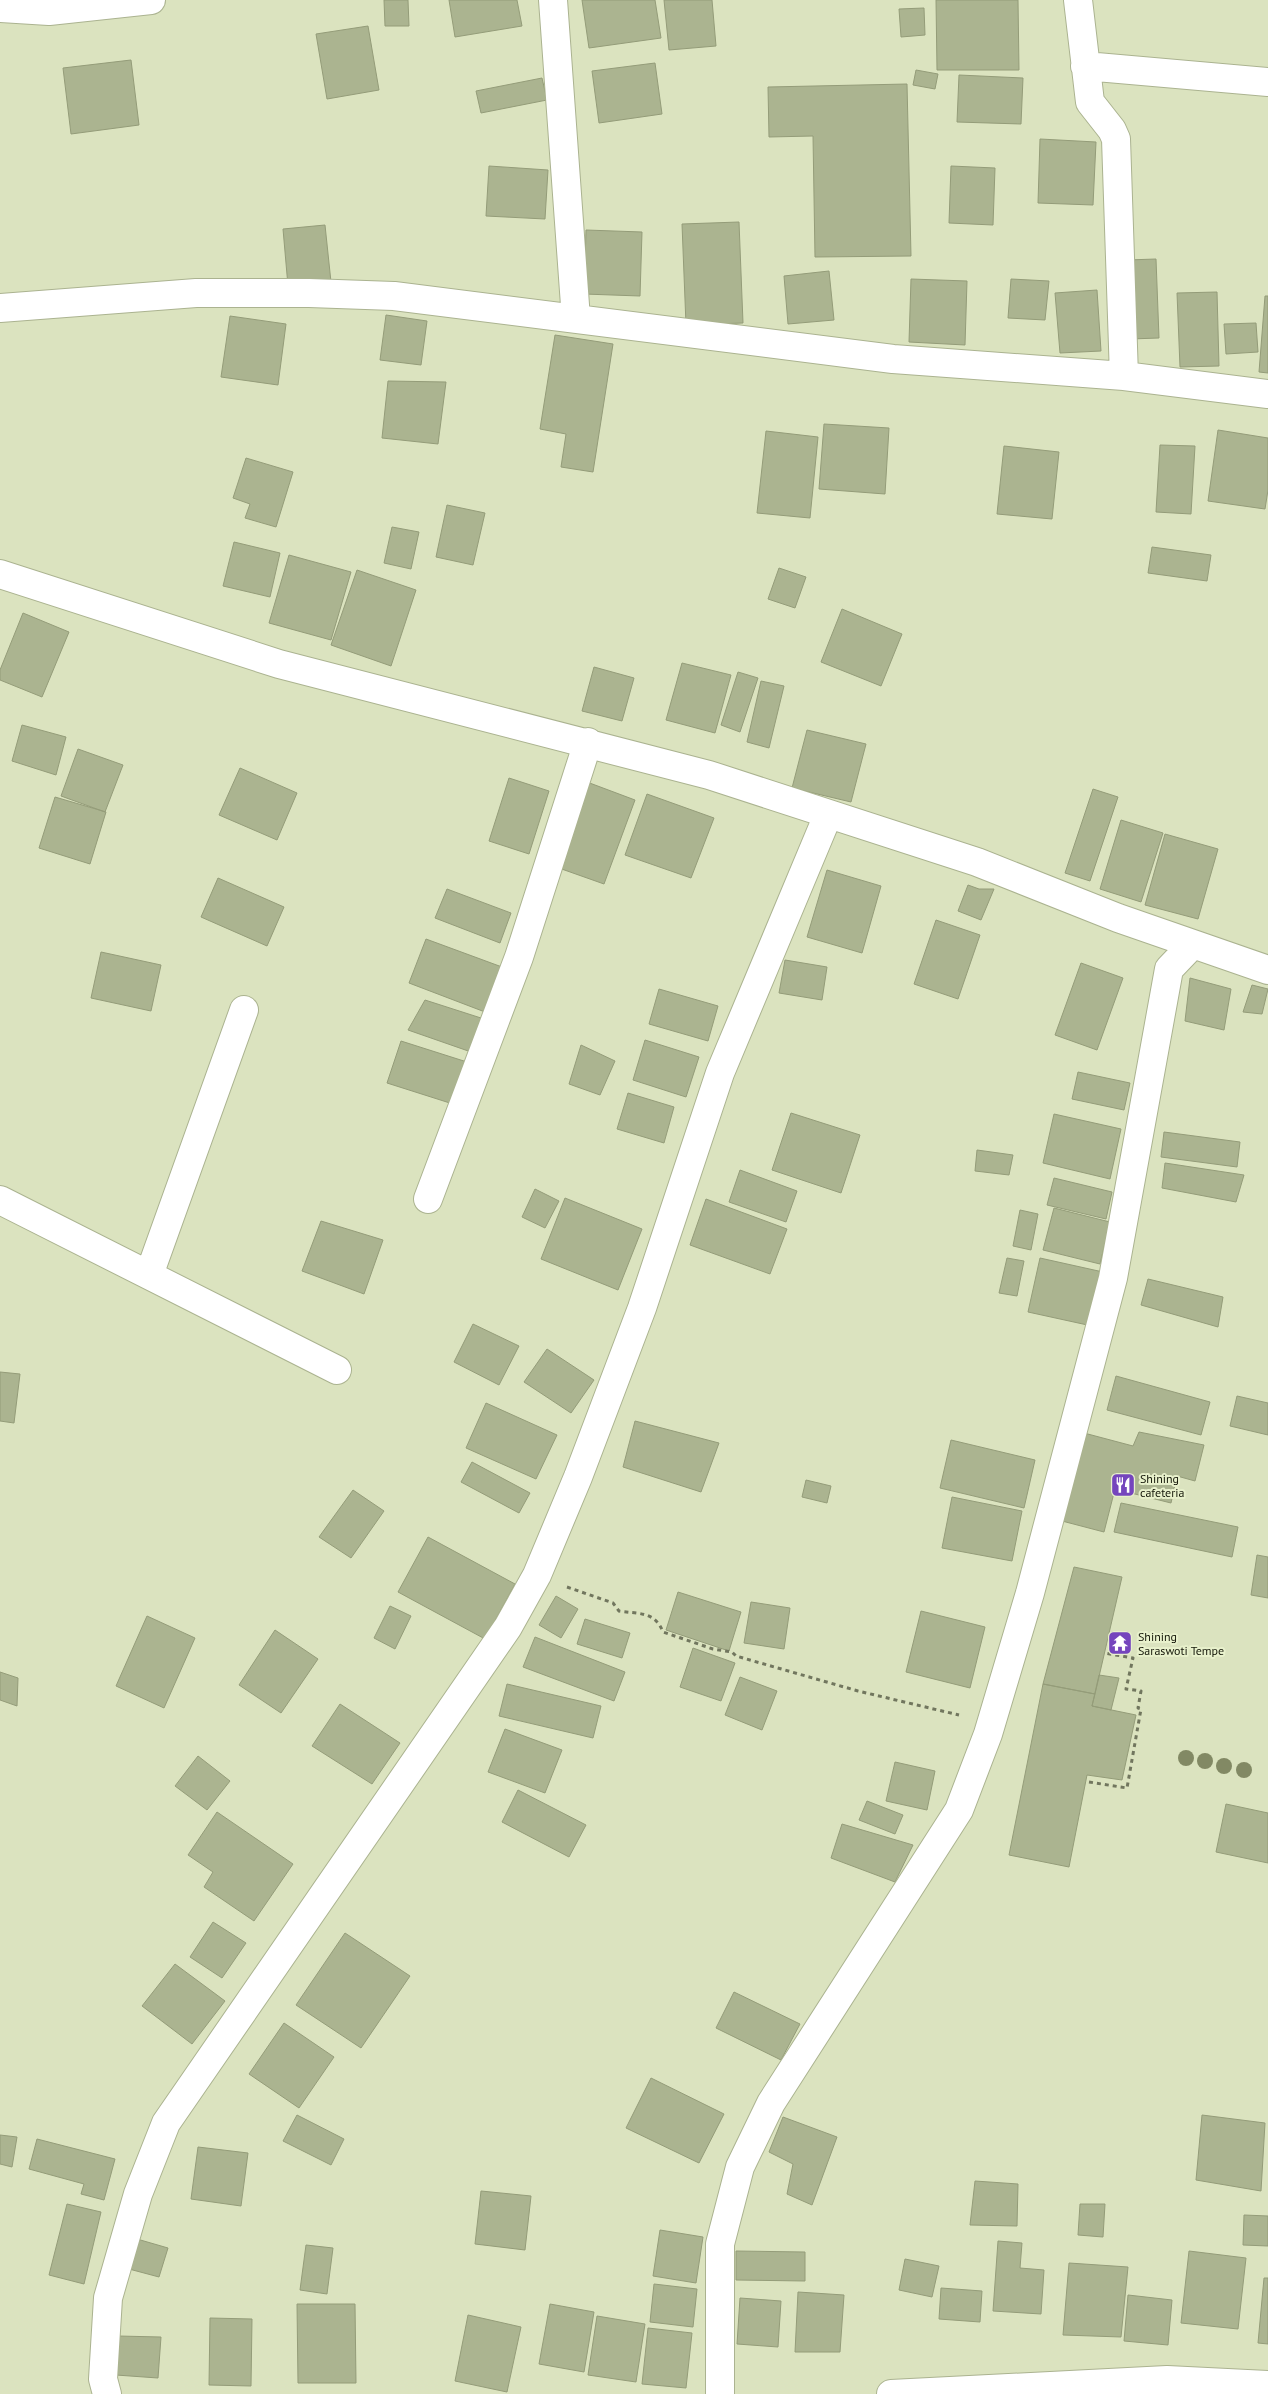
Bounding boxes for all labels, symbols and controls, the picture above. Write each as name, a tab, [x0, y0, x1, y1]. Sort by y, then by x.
place label: Shining cafeteria	[1140, 1471, 1184, 1500]
restaurant icon: Shining cafeteria	[1110, 1472, 1136, 1498]
place label: Shining Saraswoti Tempe	[1138, 1629, 1224, 1658]
temple icon: Shining Saraswoti Tempe	[1107, 1630, 1133, 1656]

